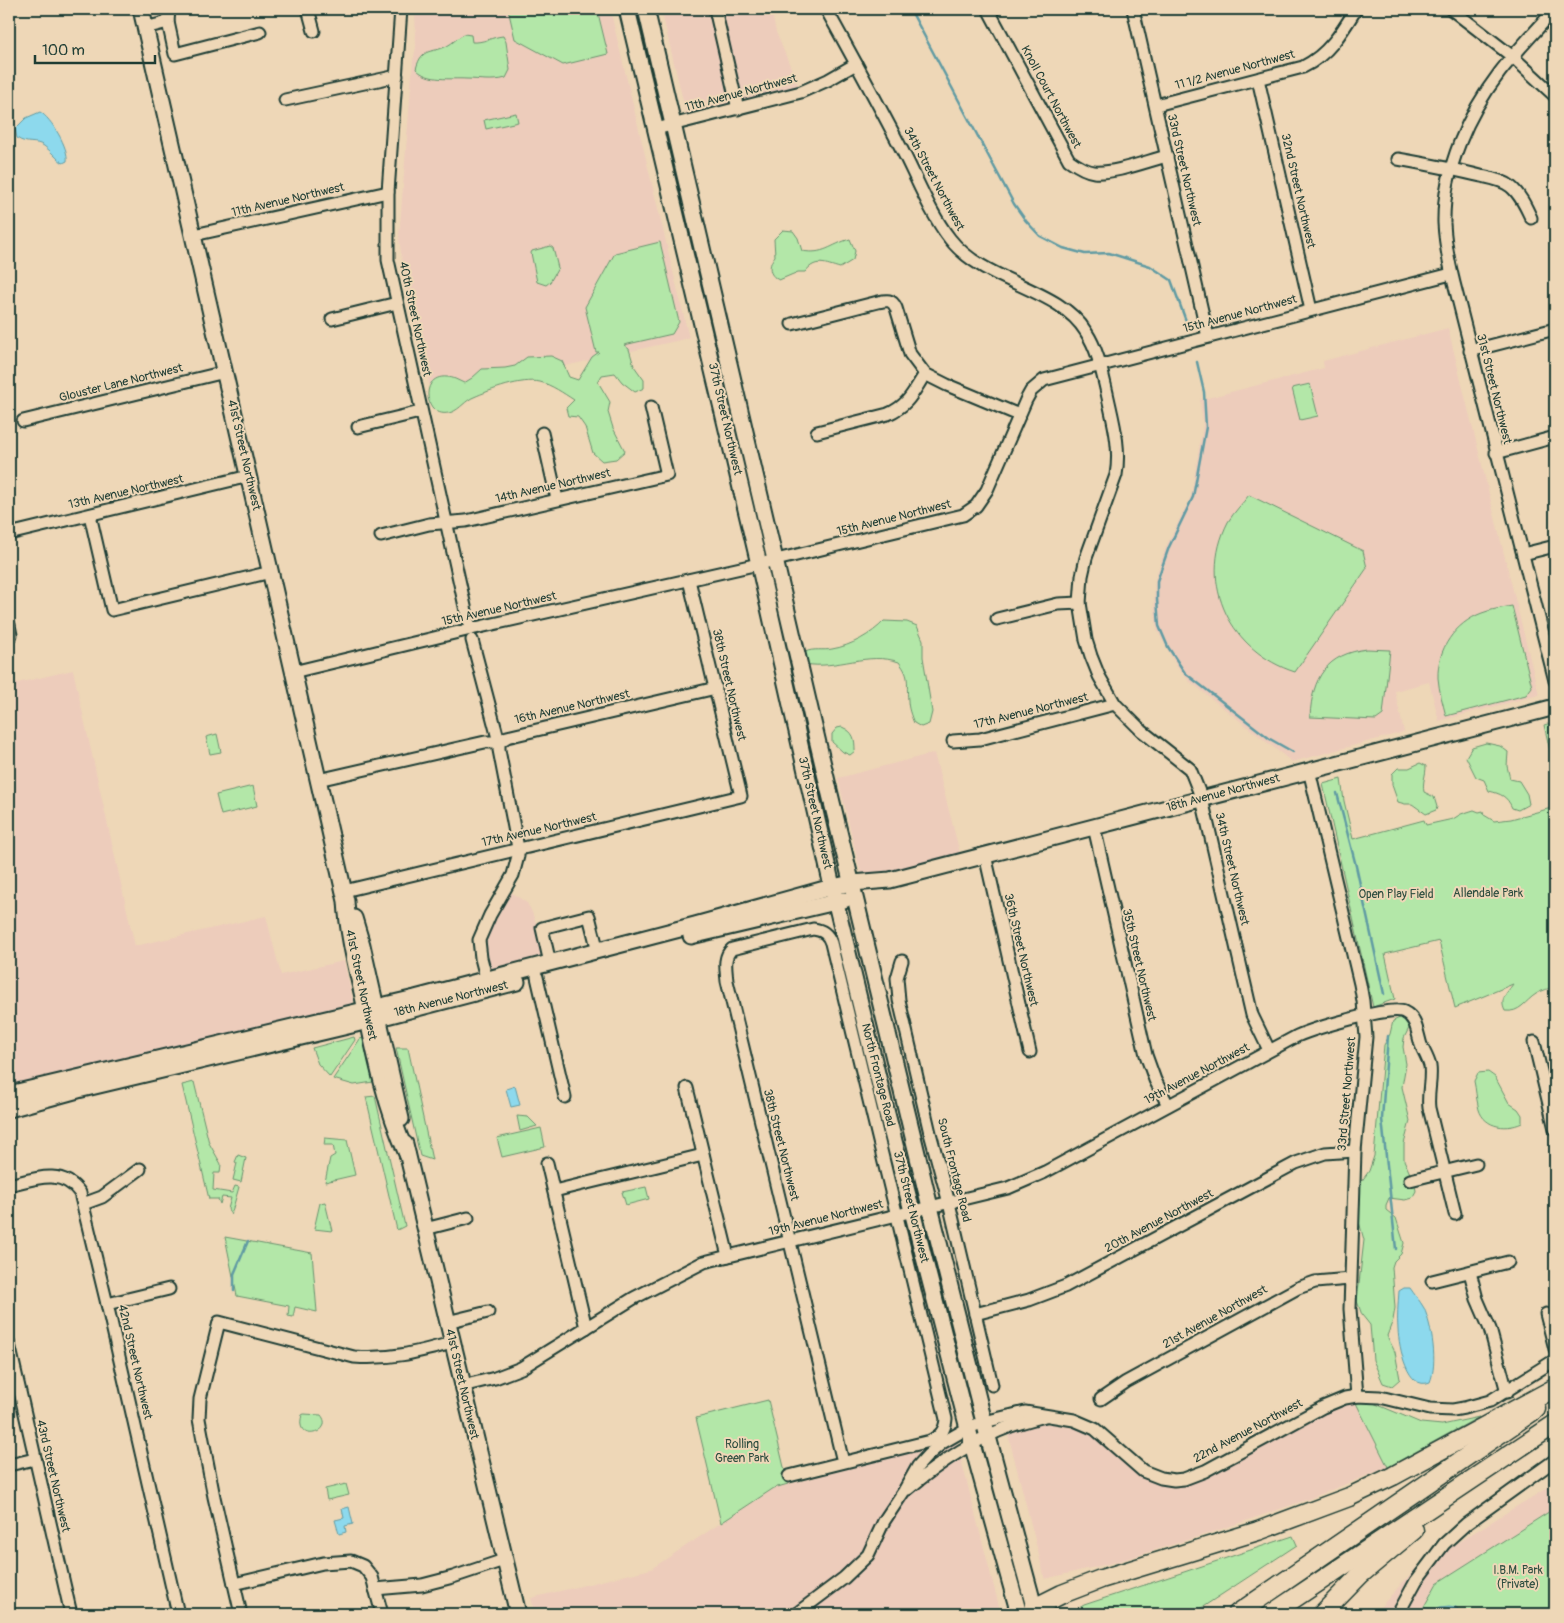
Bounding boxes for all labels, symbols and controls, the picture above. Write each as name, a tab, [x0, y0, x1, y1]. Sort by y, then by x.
scale bar	[35, 32, 155, 64]
text: 100 m	[42, 41, 85, 60]
street label: Knoll Court Northwest	[1018, 43, 1084, 151]
street label: 11 1/2 Avenue Northwest	[1173, 47, 1297, 93]
street label: 11th Avenue Northwest	[683, 71, 799, 115]
street label: 33rd Street Northwest	[1164, 112, 1204, 228]
street label: 34th Street Northwest	[900, 125, 968, 234]
street label: 32nd Street Northwest	[1277, 132, 1319, 250]
street label: 11th Avenue Northwest	[230, 180, 346, 220]
street label: 40th Street Northwest	[396, 260, 435, 378]
street label: 15th Avenue Northwest	[1181, 292, 1299, 336]
street label: 31st Street Northwest	[1473, 332, 1515, 446]
street label: Glouster Lane Northwest	[58, 360, 185, 406]
street label: 37th Street Northwest	[705, 361, 745, 477]
street label: 41st Street Northwest	[224, 398, 264, 512]
street label: 14th Avenue Northwest	[494, 465, 612, 507]
street label: 13th Avenue Northwest	[67, 471, 185, 513]
street label: 15th Avenue Northwest	[835, 496, 953, 539]
street label: 15th Avenue Northwest	[440, 588, 558, 629]
street label: 38th Street Northwest	[709, 628, 749, 743]
street label: 16th Avenue Northwest	[513, 686, 631, 728]
street label: 17th Avenue Northwest	[972, 690, 1090, 732]
street label: 37th Street Northwest	[795, 755, 835, 871]
street label: 18th Avenue Northwest	[1165, 771, 1282, 815]
street label: 17th Avenue Northwest	[480, 809, 598, 850]
street label: 34th Street Northwest	[1212, 811, 1252, 927]
park label: Allendale Park	[1453, 886, 1523, 901]
park label: Open Play Field	[1358, 887, 1434, 902]
street label: 36th Street Northwest	[1001, 892, 1041, 1008]
street label: 35th Street Northwest	[1119, 907, 1159, 1023]
street label: 41st Street Northwest	[342, 928, 380, 1042]
street label: 18th Avenue Northwest	[393, 978, 510, 1020]
street label: North Frontage Road	[858, 1022, 898, 1128]
street label: 33rd Street Northwest	[1335, 1036, 1359, 1152]
street label: 19th Avenue Northwest	[1142, 1040, 1252, 1108]
street label: 38th Street Northwest	[760, 1088, 802, 1203]
street label: South Frontage Road	[934, 1116, 974, 1224]
street label: 37th Street Northwest	[890, 1149, 932, 1265]
street label: 20th Avenue Northwest	[1102, 1186, 1216, 1256]
street label: 19th Avenue Northwest	[767, 1197, 885, 1239]
street label: 21st Avenue Northwest	[1160, 1282, 1270, 1352]
street label: 42nd Street Northwest	[114, 1303, 156, 1421]
street label: 41st Street Northwest	[442, 1327, 482, 1441]
street label: 22nd Avenue Northwest	[1191, 1396, 1305, 1466]
street label: 43rd Street Northwest	[33, 1418, 73, 1534]
park label: Rolling Green Park	[715, 1437, 769, 1466]
park label: I.B.M. Park (Private)	[1493, 1563, 1543, 1592]

